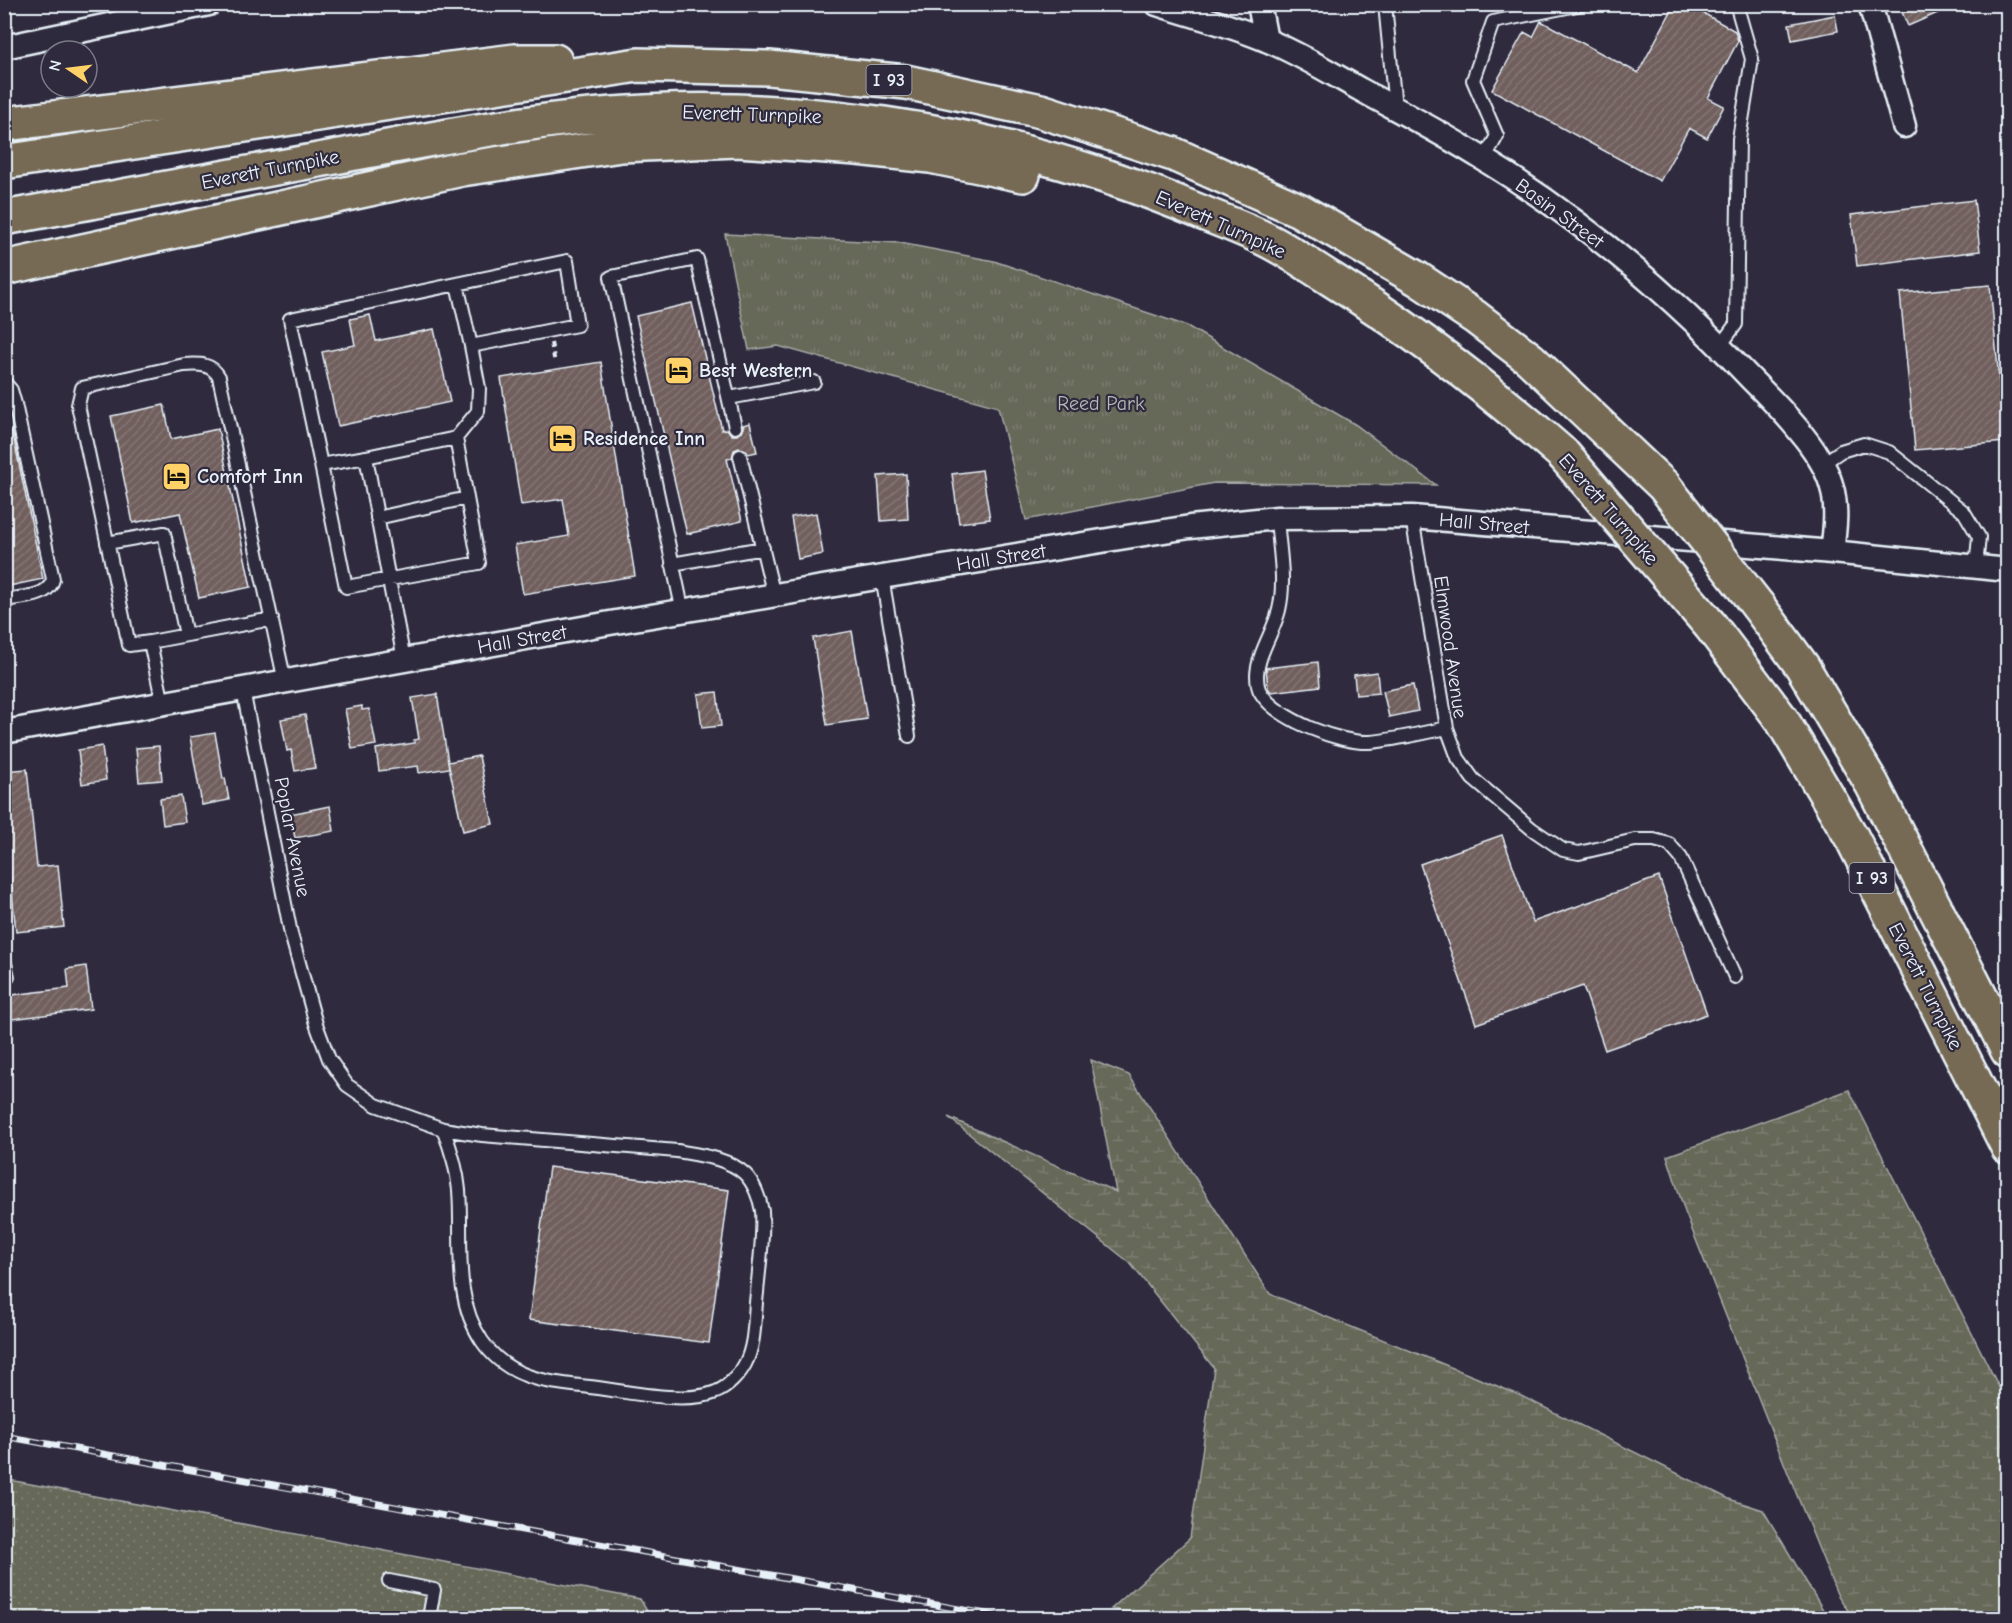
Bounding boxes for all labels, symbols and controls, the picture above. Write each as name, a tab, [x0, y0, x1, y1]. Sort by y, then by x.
north arrow	[39, 39, 99, 99]
text: N	[45, 58, 65, 73]
road number: I 93	[866, 65, 912, 95]
street label: Everett Turnpike	[682, 101, 822, 128]
street label: Everett Turnpike	[199, 145, 341, 194]
street label: Basin Street	[1511, 174, 1609, 254]
street label: Everett Turnpike	[1152, 186, 1289, 263]
hotel icon: Best Western	[662, 354, 694, 386]
place label: Best Western	[699, 359, 812, 382]
park label: Reed Park	[1057, 392, 1145, 415]
hotel icon: Residence Inn	[546, 422, 578, 454]
place label: Residence Inn	[583, 427, 705, 450]
street label: Everett Turnpike	[1554, 449, 1663, 570]
hotel icon: Comfort Inn	[160, 460, 192, 492]
place label: Comfort Inn	[197, 465, 303, 488]
street label: Hall Street	[1438, 508, 1531, 539]
street label: Hall Street	[955, 539, 1049, 576]
street label: Elmwood Avenue	[1429, 574, 1472, 720]
street label: Hall Street	[476, 620, 570, 659]
street label: Poplar Avenue	[270, 775, 315, 899]
road number: I 93	[1850, 863, 1894, 893]
street label: Everett Turnpike	[1884, 919, 1968, 1054]

